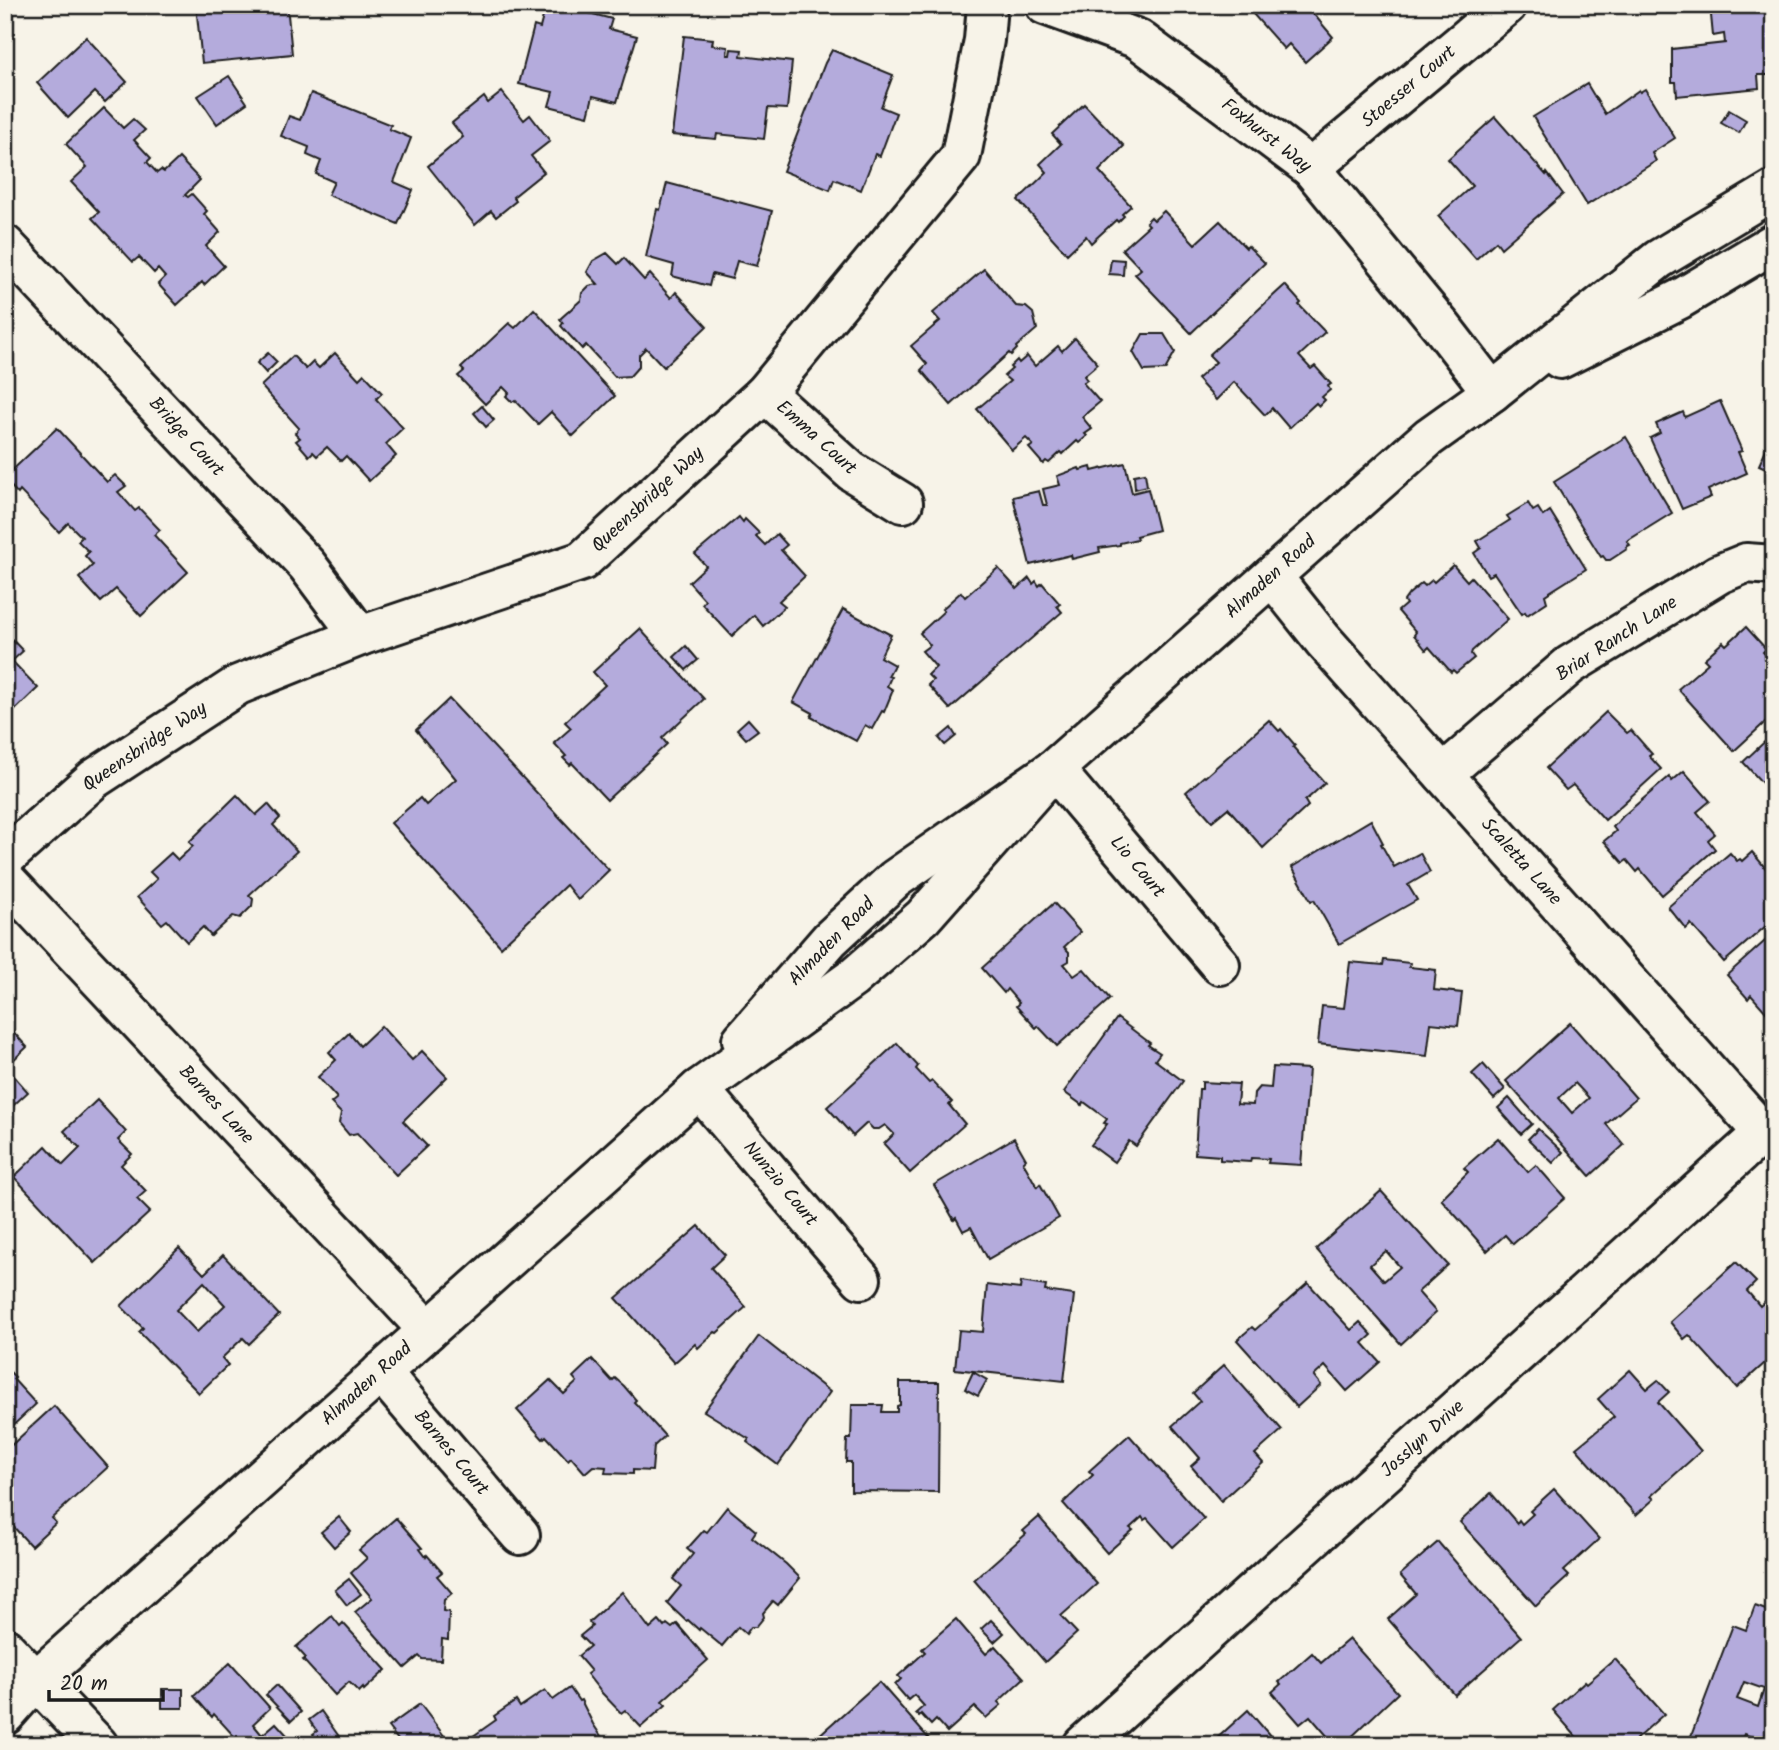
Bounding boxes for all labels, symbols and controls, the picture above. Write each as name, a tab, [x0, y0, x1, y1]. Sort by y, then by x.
street label: Stoesser Court	[1355, 38, 1464, 136]
street label: Foxhurst Way	[1214, 91, 1319, 182]
street label: Bridge Court	[141, 390, 232, 484]
street label: Emma Court	[769, 393, 864, 483]
street label: Queensbridge Way	[585, 439, 712, 560]
street label: Almaden Road	[1219, 527, 1324, 626]
street label: Briar Ranch Lane	[1550, 588, 1684, 690]
street label: Queensbridge Way	[77, 693, 214, 800]
street label: Scaletta Lane	[1473, 811, 1569, 913]
street label: Lio Court	[1102, 829, 1173, 905]
street label: Almaden Road	[782, 890, 883, 993]
street label: Barnes Lane	[171, 1058, 261, 1152]
street label: Nunzio Court	[735, 1135, 825, 1234]
street label: Almaden Road	[315, 1334, 420, 1433]
street label: Josslyn Drive	[1374, 1393, 1472, 1485]
street label: Barnes Court	[406, 1403, 496, 1503]
scale bar	[49, 1659, 163, 1703]
text: 20 m	[60, 1668, 108, 1701]

